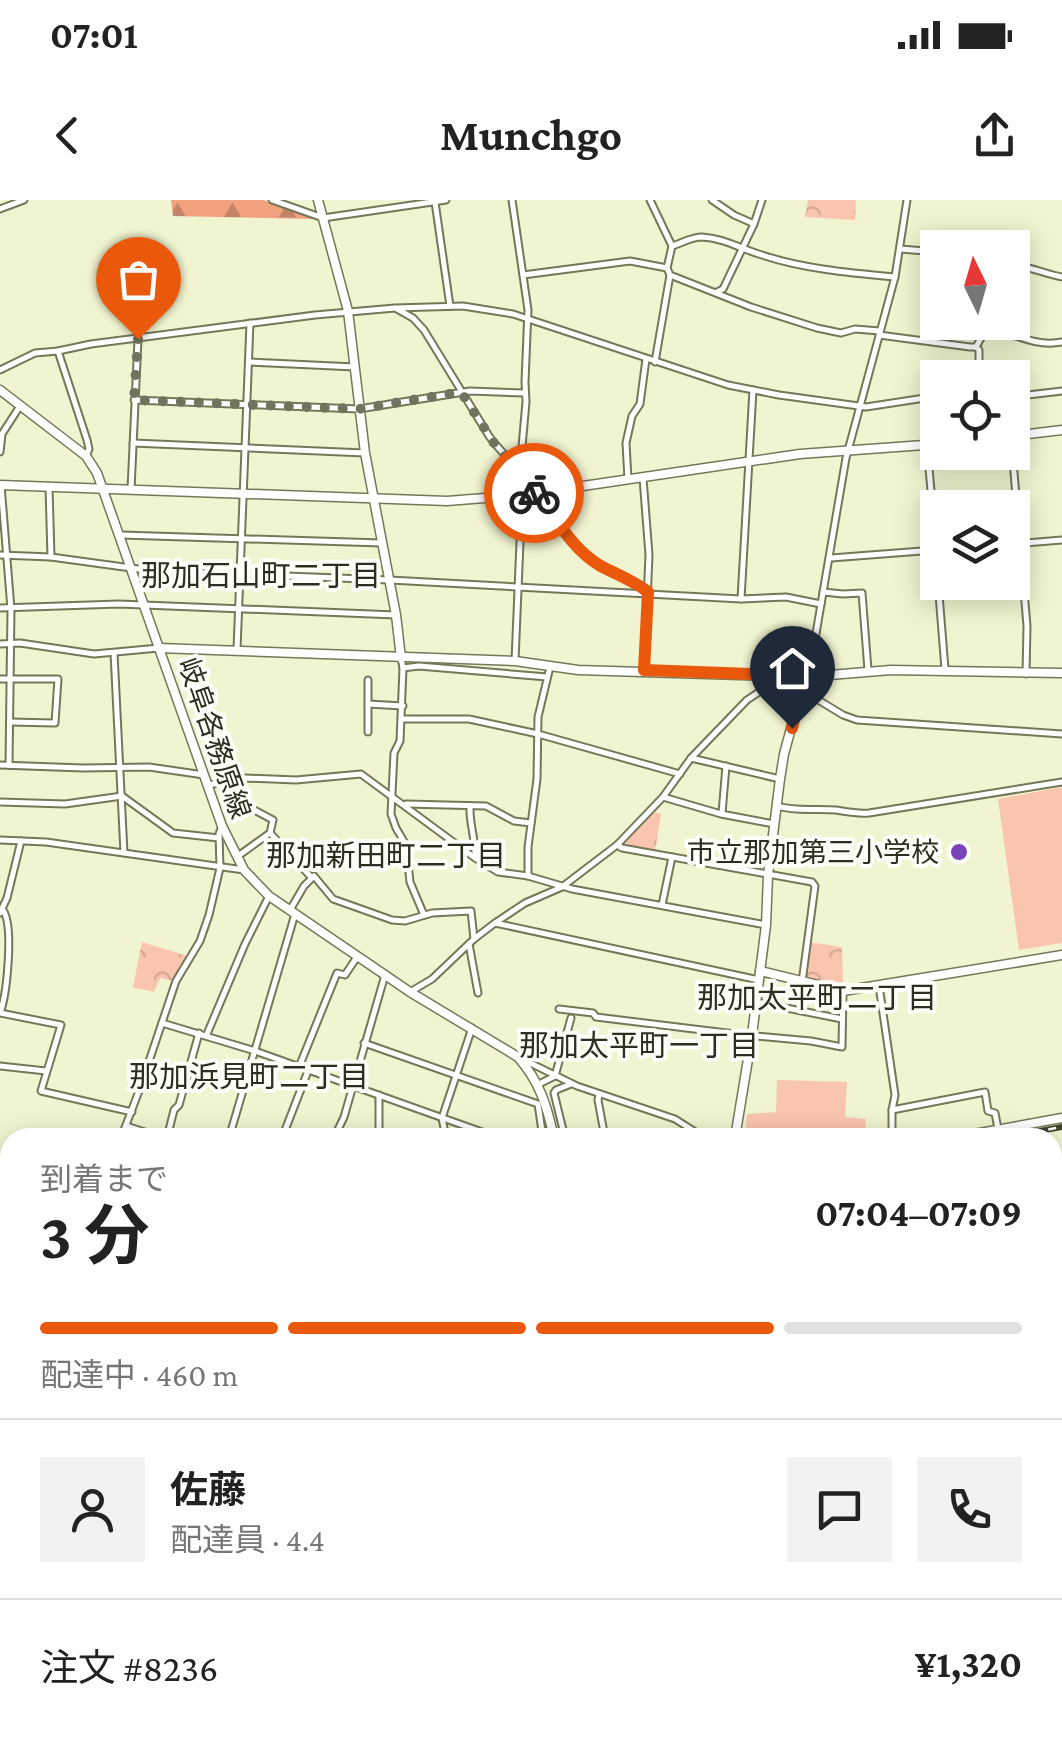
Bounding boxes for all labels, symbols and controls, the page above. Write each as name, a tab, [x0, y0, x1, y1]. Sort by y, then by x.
text: 07:01	[50, 14, 138, 56]
icon: back	[40, 108, 95, 163]
icon: share	[967, 108, 1022, 163]
text: Munchgo	[440, 110, 622, 160]
north arrow	[920, 230, 1030, 340]
map controls	[920, 230, 1030, 600]
pin	[96, 237, 181, 340]
icon: bag	[111, 252, 166, 307]
button: locate	[920, 360, 1030, 470]
courier	[484, 443, 584, 543]
icon: bike	[507, 466, 562, 521]
button: layers	[920, 490, 1030, 600]
district label: 那加石山町二丁目	[141, 559, 381, 592]
pin	[750, 626, 835, 729]
icon: home	[765, 641, 820, 696]
street label: 岐阜各務原線	[173, 654, 257, 823]
place label: 市立那加第三小学校	[687, 837, 939, 868]
district label: 那加新田町二丁目	[266, 839, 506, 872]
marker: 市立那加第三小学校	[948, 841, 970, 863]
district label: 那加太平町二丁目	[697, 981, 937, 1014]
district label: 那加太平町一丁目	[519, 1029, 759, 1062]
district label: 那加浜見町二丁目	[129, 1060, 369, 1093]
text: 到着まで	[40, 1161, 168, 1197]
text: 07:04–07:09	[815, 1192, 1022, 1234]
text: 3 分	[40, 1200, 149, 1272]
text: 配達中 · 460 m	[40, 1357, 238, 1393]
button: person	[40, 1457, 145, 1562]
button: chat	[787, 1457, 892, 1562]
button: phone	[917, 1457, 1022, 1562]
text: 佐藤	[170, 1469, 246, 1511]
text: 配達員 · 4.4	[170, 1522, 325, 1558]
text: ¥1,320	[915, 1643, 1022, 1685]
text: 注文 #8236	[40, 1647, 218, 1689]

